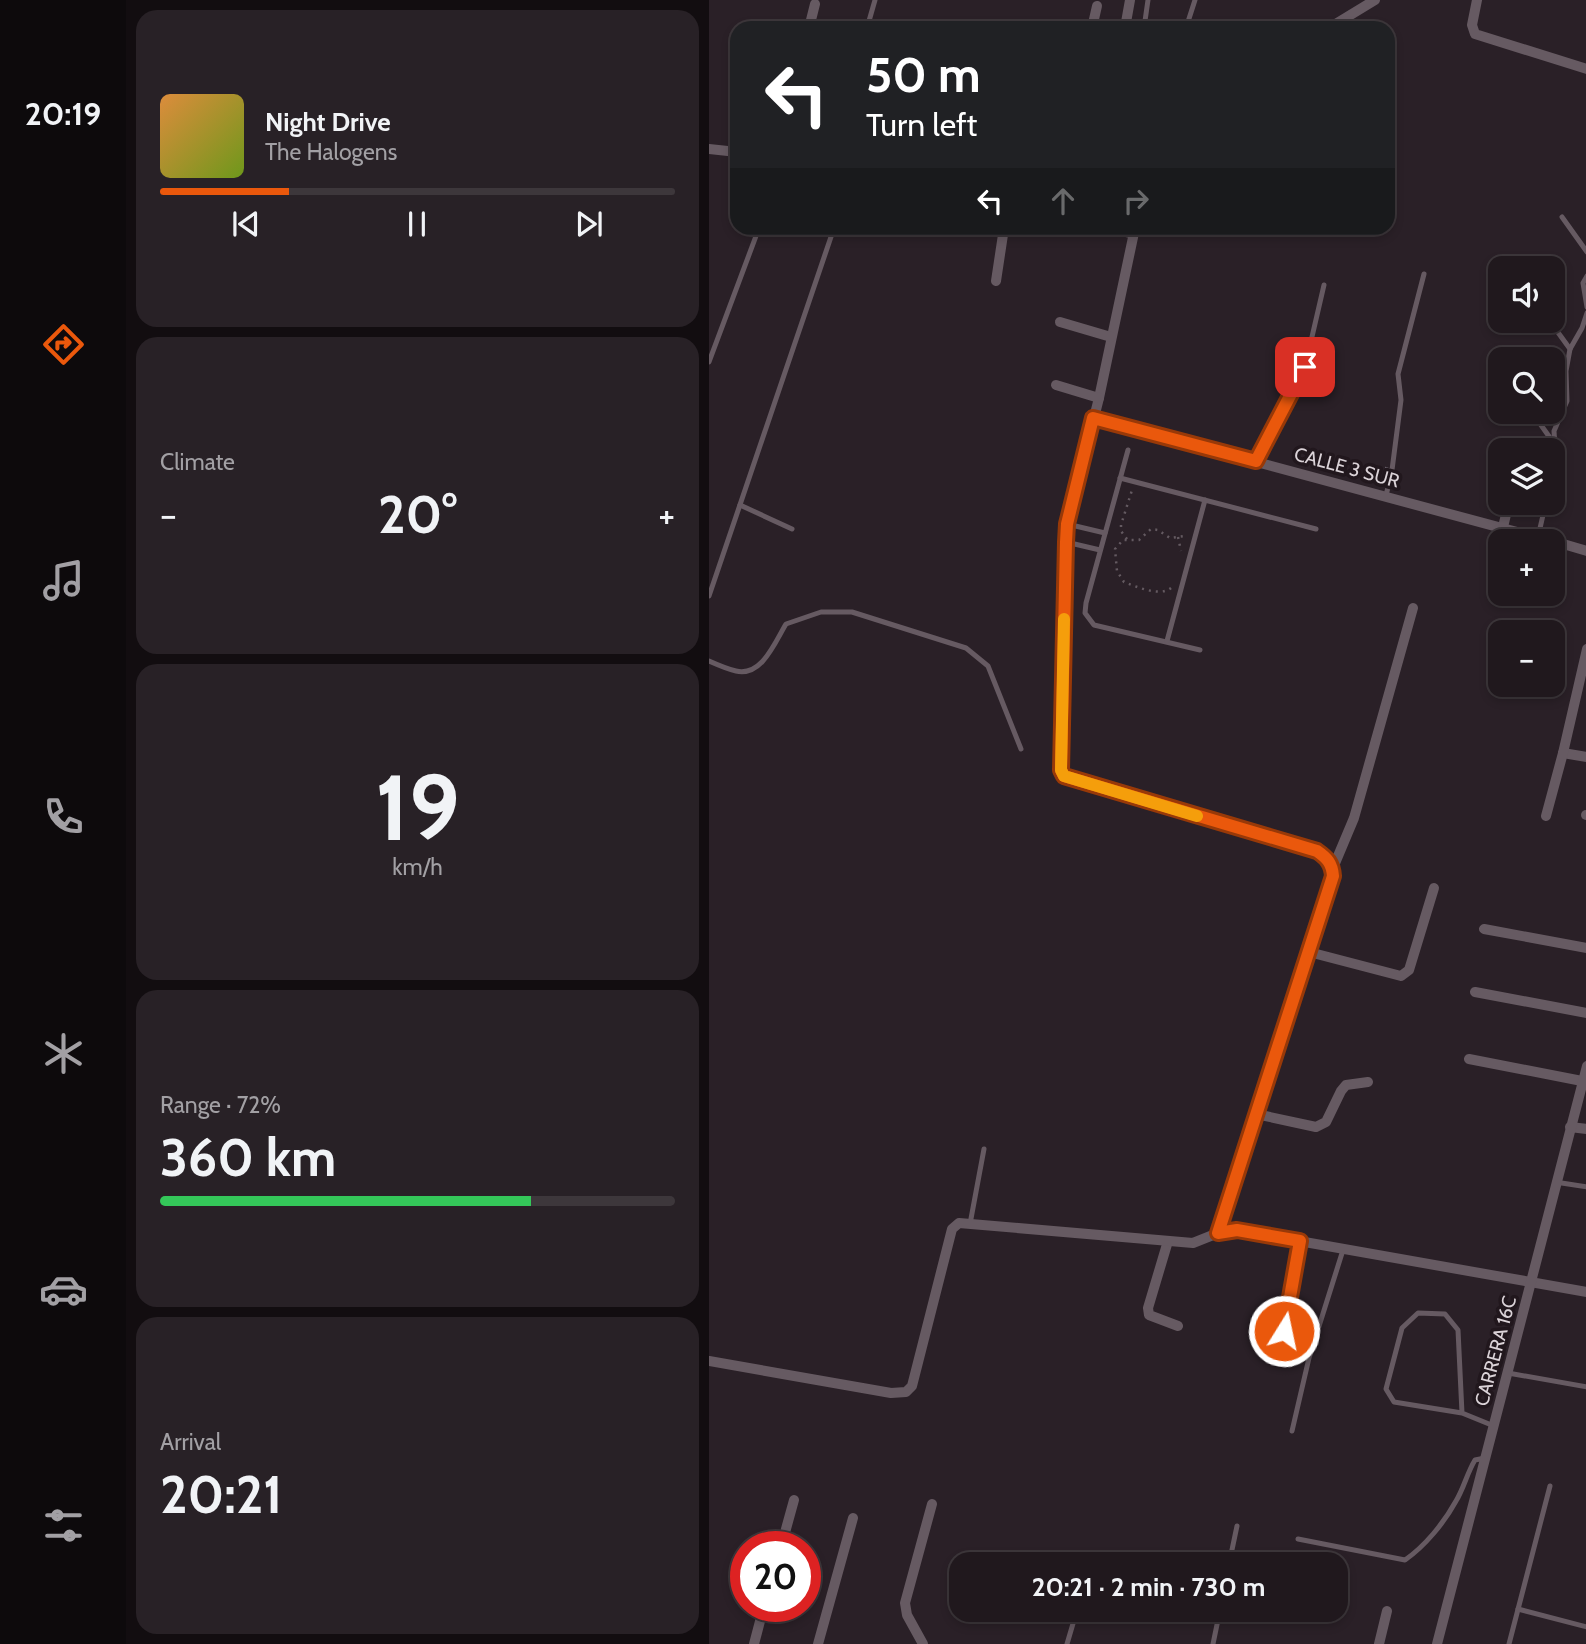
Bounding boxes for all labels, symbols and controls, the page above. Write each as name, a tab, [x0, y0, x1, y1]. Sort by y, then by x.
text: 50 m	[866, 45, 981, 104]
icon: left	[751, 49, 842, 140]
text: 20:19	[25, 94, 101, 133]
text: Turn left	[866, 105, 977, 144]
text: Night Drive	[265, 106, 391, 138]
text: The Halogens	[265, 138, 397, 166]
icon: left	[971, 182, 1009, 220]
icon: ahead	[1044, 182, 1082, 220]
icon: right	[1117, 182, 1155, 220]
icon: previous	[227, 205, 265, 243]
icon: pause	[398, 205, 436, 243]
icon: next	[570, 205, 608, 243]
map controls	[1488, 256, 1565, 697]
button: sound	[1488, 256, 1565, 333]
icon: directions	[39, 320, 88, 369]
pin	[1275, 337, 1335, 397]
button: search	[1488, 347, 1565, 424]
icon: arrive	[1286, 348, 1324, 386]
button: layers	[1488, 438, 1565, 515]
street label: CALLE 3 SUR	[1292, 442, 1403, 493]
text: Climate	[160, 448, 235, 476]
text: 20°	[378, 483, 457, 546]
text: −	[160, 491, 177, 538]
text: +	[658, 491, 675, 538]
button: +	[1488, 529, 1565, 606]
icon: music	[39, 556, 88, 605]
button: −	[1488, 620, 1565, 697]
text: 19	[375, 752, 460, 863]
icon: phone	[39, 792, 88, 841]
text: km/h	[392, 853, 443, 881]
icon: climate	[39, 1029, 88, 1078]
text: Range · 72%	[160, 1091, 281, 1119]
text: 360 km	[160, 1126, 336, 1189]
icon: car	[39, 1265, 88, 1314]
street label: CARRERA 16C	[1470, 1293, 1521, 1409]
position arrow	[1247, 1294, 1321, 1368]
text: Arrival	[160, 1428, 221, 1456]
text: 20:21	[160, 1463, 282, 1526]
icon: filters	[39, 1501, 88, 1550]
speed limit sign: 20	[730, 1531, 821, 1622]
text: 20:21 · 2 min · 730 m	[1032, 1571, 1265, 1603]

